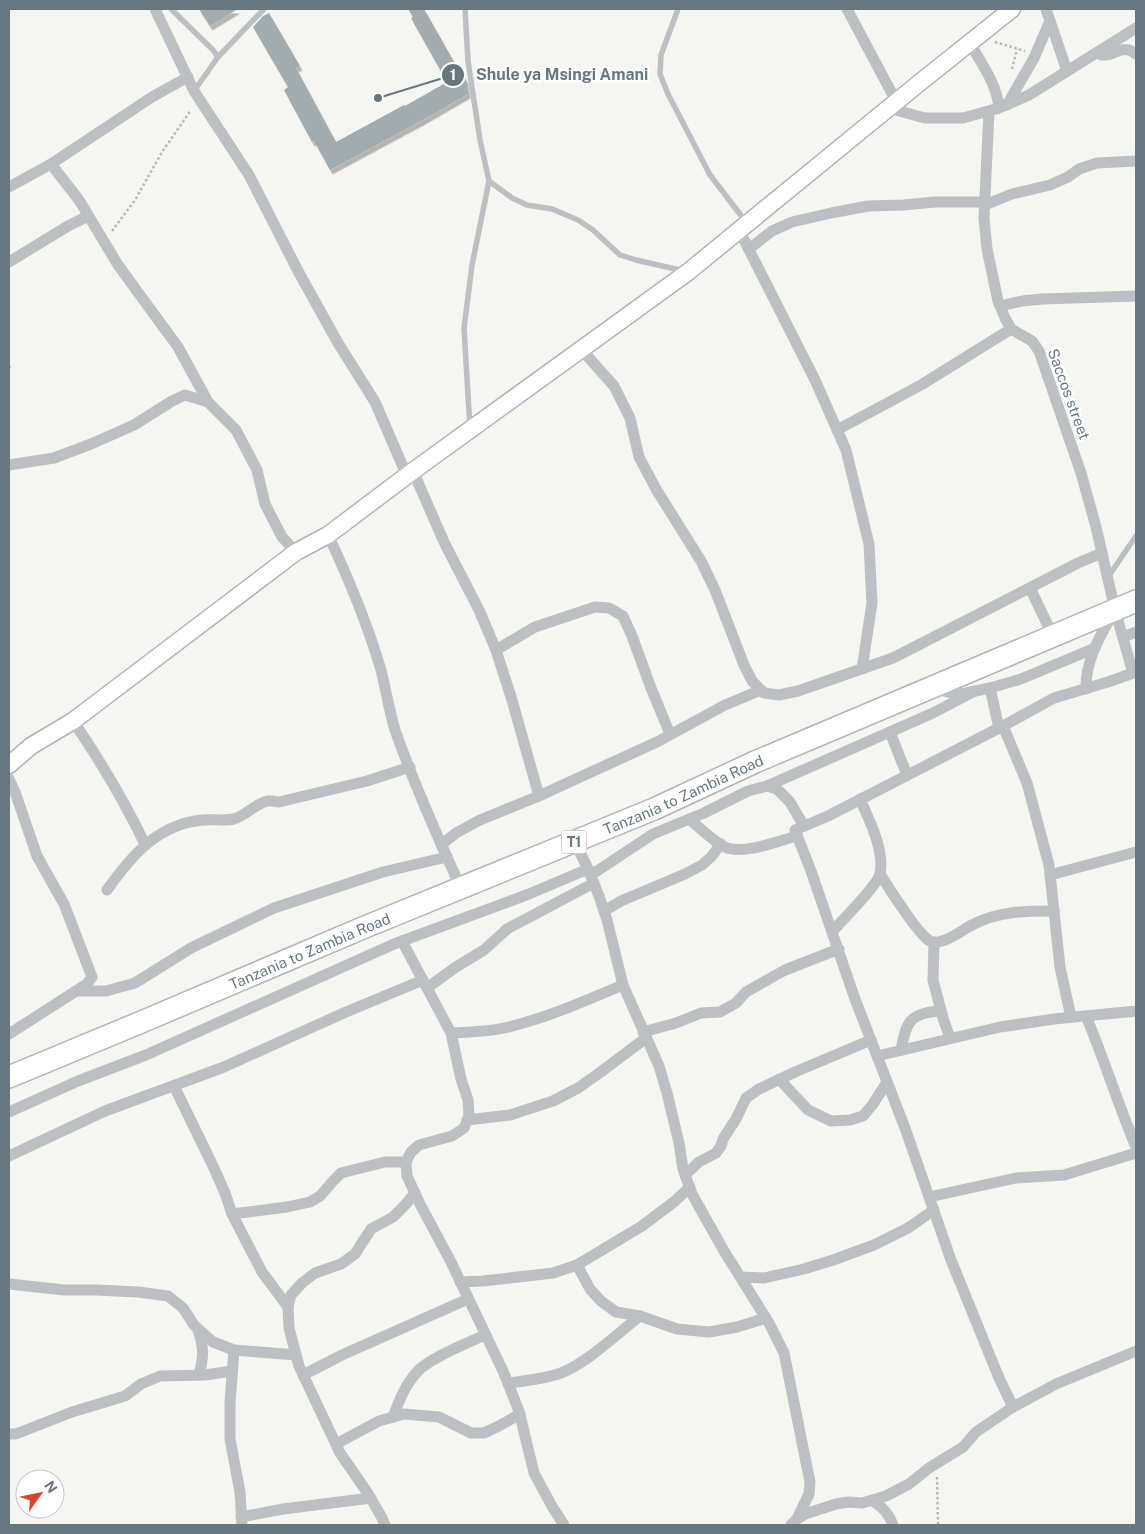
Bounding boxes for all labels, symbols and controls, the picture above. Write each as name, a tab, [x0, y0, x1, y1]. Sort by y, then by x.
callout: Shule ya Msingi Amani	[441, 59, 658, 90]
text: Shule ya Msingi Amani	[476, 65, 648, 84]
text: 1	[450, 66, 456, 83]
street label: Saccos street	[1045, 346, 1093, 442]
street label: Tanzania to Zambia Road	[601, 751, 766, 837]
road number: T1	[562, 830, 586, 854]
street label: Tanzania to Zambia Road	[226, 909, 393, 992]
north arrow	[15, 1469, 65, 1519]
text: N	[41, 1478, 61, 1496]

